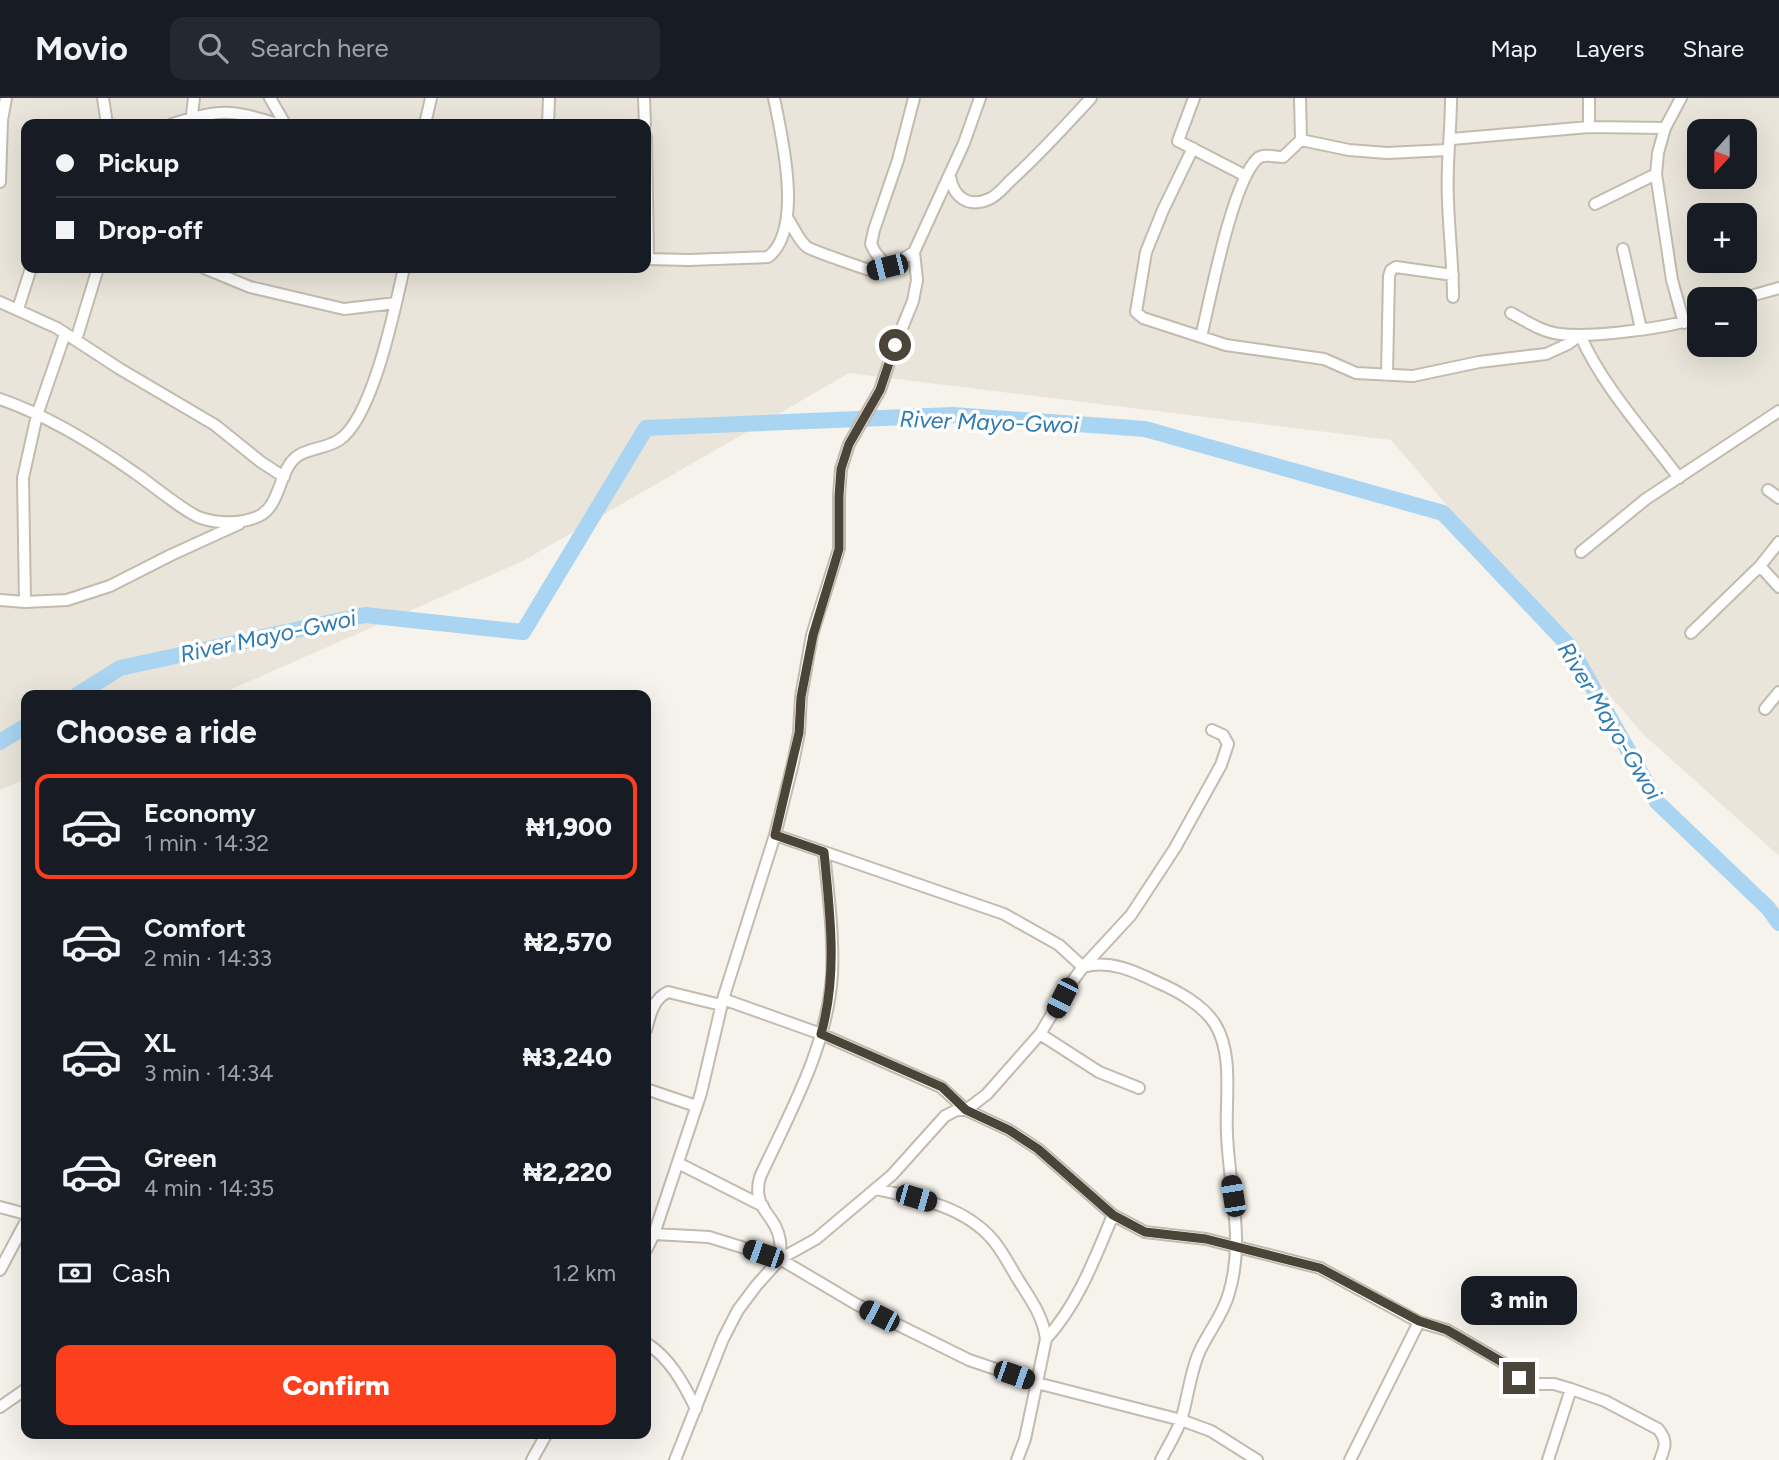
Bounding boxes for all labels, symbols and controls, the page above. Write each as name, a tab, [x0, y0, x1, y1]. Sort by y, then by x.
search box	[170, 17, 660, 80]
text: Movio	[35, 29, 128, 68]
icon: search	[194, 29, 232, 67]
text: Search here	[250, 32, 389, 64]
text: Map	[1490, 34, 1537, 63]
text: Layers	[1575, 34, 1644, 63]
text: Share	[1682, 34, 1744, 63]
north arrow	[1687, 119, 1757, 189]
map controls	[1687, 119, 1757, 357]
text: Pickup	[98, 147, 179, 179]
button: +	[1687, 203, 1757, 273]
text: Drop-off	[98, 214, 203, 246]
car	[865, 252, 910, 282]
button: −	[1687, 287, 1757, 357]
route start	[879, 329, 911, 361]
water label: River Mayo-Gwoi	[899, 405, 1080, 439]
water label: River Mayo-Gwoi	[177, 604, 359, 668]
water label: River Mayo-Gwoi	[1552, 637, 1668, 806]
text: Choose a ride	[56, 713, 257, 751]
icon: car	[60, 795, 123, 858]
text: Economy	[144, 797, 256, 829]
text: ₦1,900	[526, 811, 612, 843]
text: 1 min · 14:32	[144, 829, 269, 857]
icon: car	[60, 910, 123, 973]
text: Comfort	[144, 912, 246, 944]
text: ₦2,570	[524, 926, 612, 958]
text: 2 min · 14:33	[144, 944, 272, 972]
car	[1044, 975, 1081, 1021]
icon: car	[60, 1025, 123, 1088]
text: XL	[144, 1027, 176, 1059]
text: ₦3,240	[523, 1041, 612, 1073]
text: 3 min · 14:34	[144, 1059, 274, 1087]
icon: car	[60, 1140, 123, 1203]
text: Green	[144, 1142, 217, 1174]
text: ₦2,220	[523, 1156, 612, 1188]
text: 4 min · 14:35	[144, 1174, 274, 1202]
car	[1220, 1174, 1247, 1218]
car	[893, 1182, 940, 1214]
car	[740, 1237, 787, 1271]
icon: cash	[56, 1254, 94, 1292]
text: Cash	[112, 1257, 171, 1289]
text: 1.2 km	[552, 1259, 616, 1287]
callout: 3 min	[1461, 1276, 1577, 1326]
text: 3 min	[1490, 1286, 1548, 1314]
car	[856, 1297, 903, 1335]
button: Confirm	[56, 1345, 616, 1425]
car	[991, 1358, 1038, 1392]
route end	[1503, 1362, 1535, 1394]

